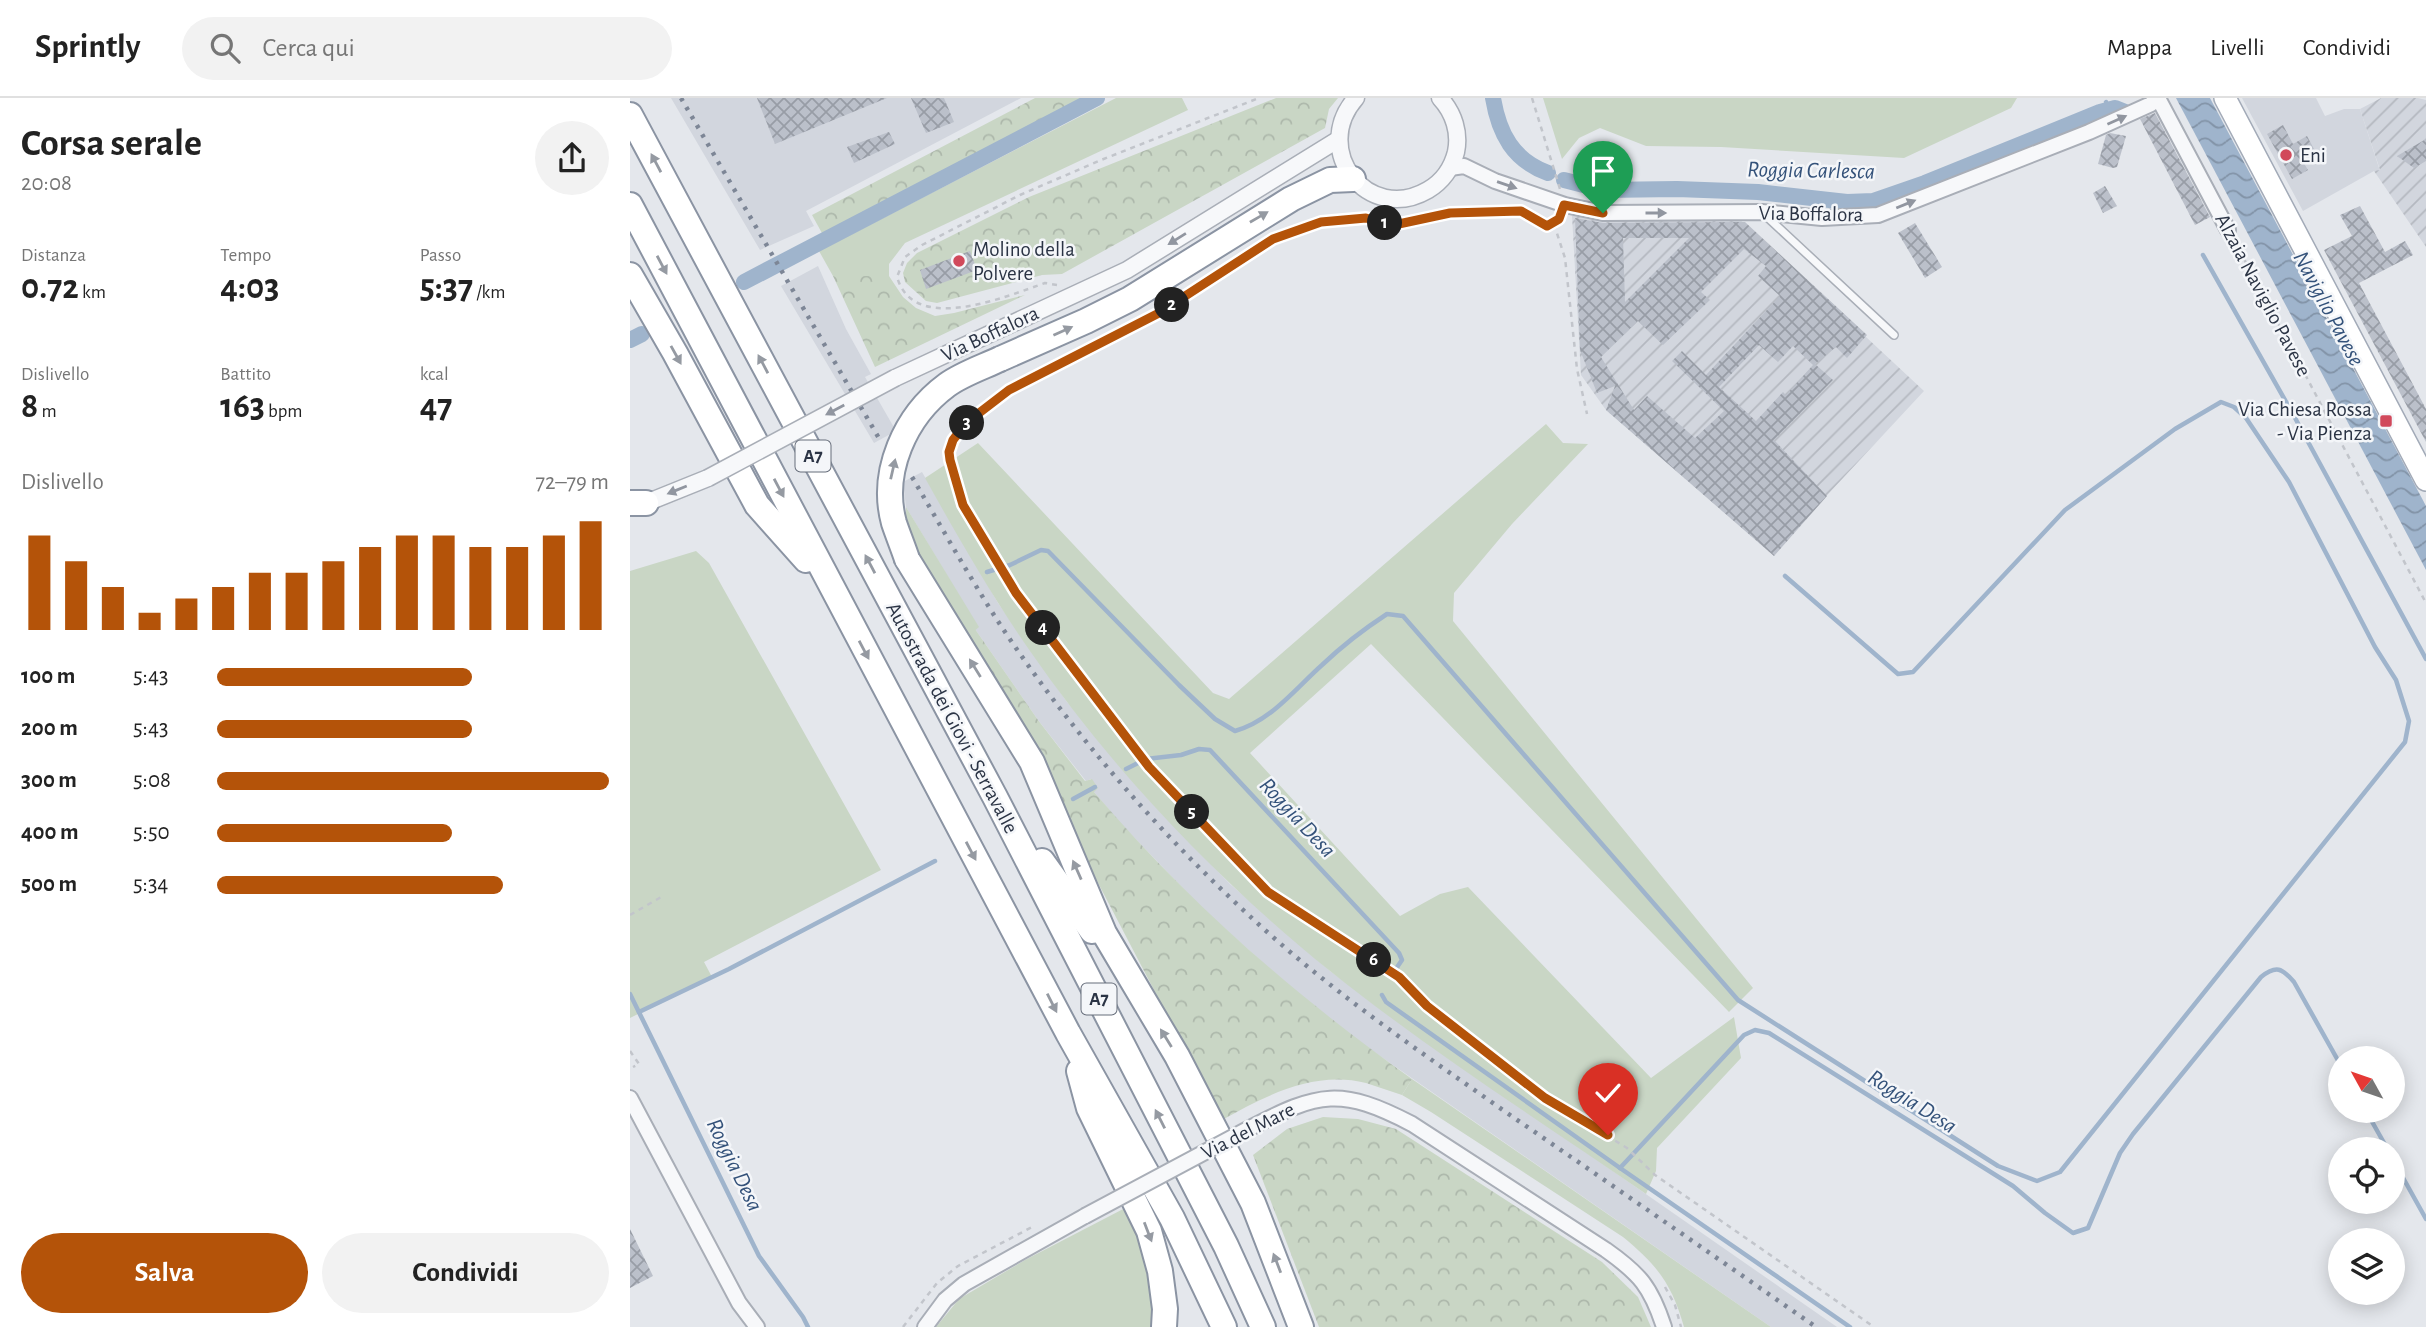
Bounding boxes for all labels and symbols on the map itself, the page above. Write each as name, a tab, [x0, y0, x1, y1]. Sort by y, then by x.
one-way arrow	[2107, 114, 2127, 126]
pin	[1573, 141, 1633, 213]
place label: Eni	[2300, 145, 2326, 166]
marker: Eni	[2278, 147, 2294, 163]
one-way arrow	[650, 153, 662, 173]
water label: Roggia Carlesca	[1747, 158, 1875, 184]
one-way arrow	[1496, 180, 1517, 191]
one-way arrow	[1896, 199, 1917, 210]
street label: Via Boffalora	[1758, 203, 1864, 225]
pin: 1	[1368, 206, 1402, 240]
one-way arrow	[1646, 207, 1668, 219]
street label: Alzaia Naviglio Pavese	[2211, 210, 2315, 380]
one-way arrow	[1249, 211, 1269, 223]
one-way arrow	[1167, 233, 1186, 245]
place label: Molino della Polvere	[973, 239, 1075, 284]
water label: Naviglio Pavese	[2288, 248, 2368, 370]
marker: Molino della Polvere	[951, 253, 967, 269]
one-way arrow	[656, 255, 667, 275]
pin: 2	[1154, 288, 1190, 322]
street label: Via Boffalora	[938, 302, 1042, 366]
one-way arrow	[1052, 325, 1073, 336]
one-way arrow	[670, 346, 682, 365]
one-way arrow	[757, 354, 769, 373]
place label: Via Chiesa Rossa - Via Pienza	[2238, 399, 2372, 444]
one-way arrow	[824, 404, 844, 416]
pin: 3	[950, 406, 984, 440]
marker: Via Chiesa Rossa - Via Pienza	[2378, 413, 2394, 429]
road number: A7	[796, 440, 830, 472]
one-way arrow	[888, 458, 899, 480]
one-way arrow	[773, 478, 785, 498]
one-way arrow	[666, 485, 687, 496]
one-way arrow	[865, 554, 876, 574]
street label: Autostrada dei Giovi - Serravalle	[882, 599, 1022, 837]
pin: 4	[1026, 610, 1060, 646]
one-way arrow	[859, 640, 870, 660]
one-way arrow	[968, 658, 981, 677]
water label: Roggia Desa	[1255, 774, 1339, 862]
pin: 5	[1174, 794, 1210, 830]
one-way arrow	[965, 841, 977, 861]
one-way arrow	[1071, 860, 1083, 880]
pin: 6	[1356, 942, 1392, 978]
road number: A7	[1082, 984, 1116, 1015]
one-way arrow	[1046, 993, 1058, 1013]
one-way arrow	[1159, 1028, 1172, 1047]
north arrow	[2328, 1046, 2404, 1124]
pin	[1578, 1063, 1638, 1135]
water label: Roggia Desa	[1864, 1066, 1960, 1138]
street label: Via del Mare	[1198, 1099, 1298, 1163]
one-way arrow	[1154, 1109, 1165, 1129]
water label: Roggia Desa	[702, 1115, 766, 1215]
one-way arrow	[1143, 1222, 1154, 1243]
one-way arrow	[1271, 1253, 1282, 1274]

